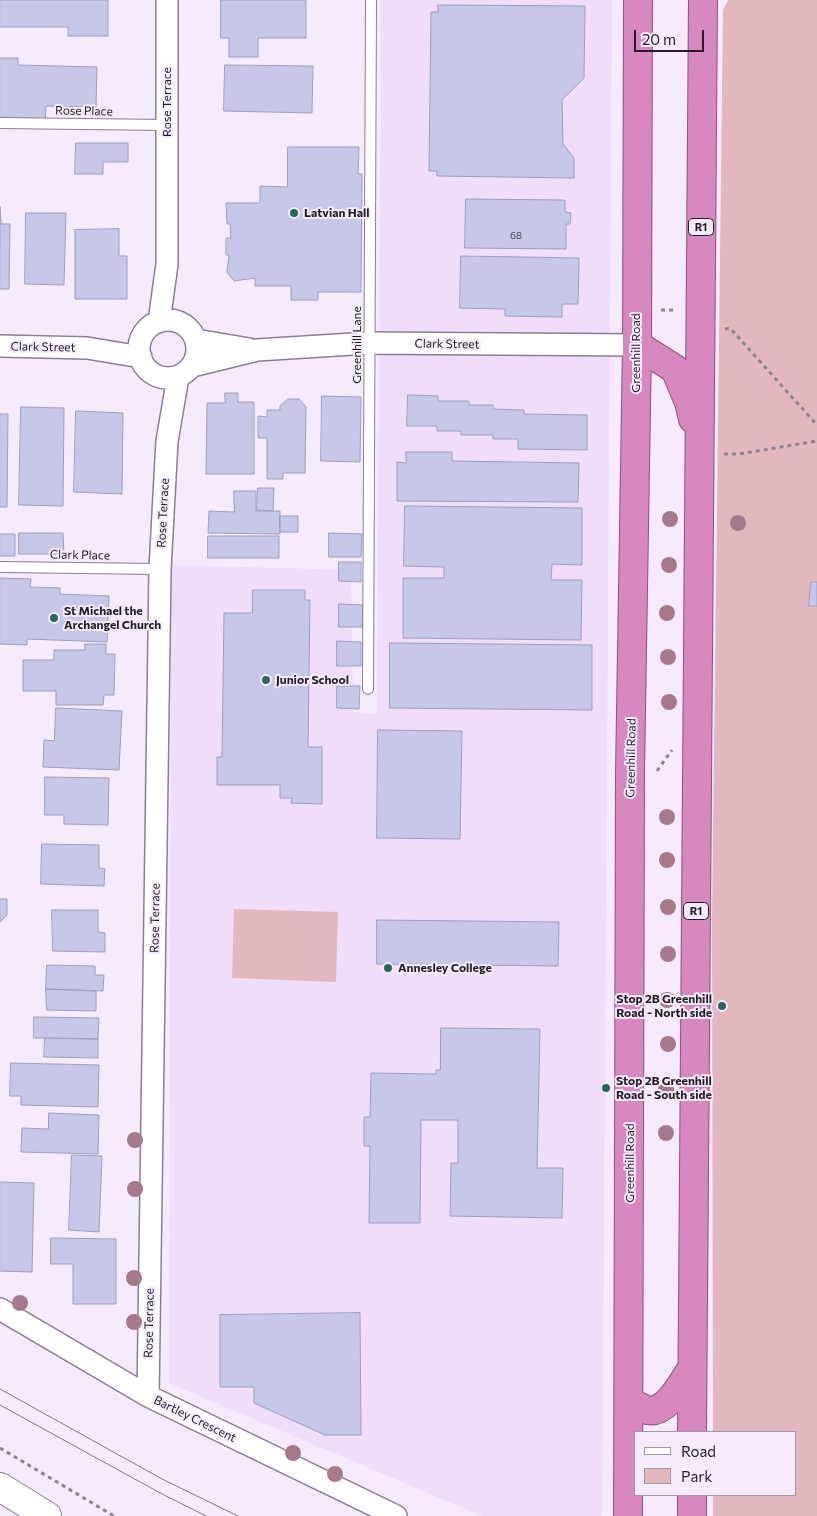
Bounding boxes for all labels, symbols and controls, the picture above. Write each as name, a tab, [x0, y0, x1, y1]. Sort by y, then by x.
scale bar	[637, 20, 707, 52]
text: 20 m	[642, 30, 676, 48]
street label: Rose Terrace	[160, 67, 174, 137]
street label: Rose Place	[55, 103, 113, 119]
place label: Latvian Hall	[304, 206, 370, 220]
marker: Latvian Hall	[288, 207, 300, 219]
road number: R1	[688, 218, 714, 236]
house number: 68	[510, 230, 522, 242]
street label: Greenhill Lane	[350, 306, 364, 384]
street label: Greenhill Road	[629, 313, 643, 393]
street label: Clark Street	[414, 336, 480, 352]
street label: Clark Street	[10, 339, 76, 355]
street label: Rose Terrace	[154, 478, 172, 548]
street label: Clark Place	[50, 547, 110, 563]
place label: St Michael the Archangel Church	[64, 604, 161, 632]
marker: St Michael the Archangel Church	[48, 612, 60, 624]
place label: Junior School	[276, 673, 349, 687]
marker: Junior School	[260, 674, 272, 686]
street label: Greenhill Road	[623, 718, 639, 798]
street label: Rose Terrace	[147, 883, 163, 953]
road number: R1	[684, 902, 708, 919]
place label: Annesley College	[398, 961, 492, 975]
marker: Annesley College	[382, 962, 394, 974]
place label: Stop 2B Greenhill Road - North side	[616, 992, 712, 1020]
marker: Stop 2B Greenhill Road - North side	[716, 1000, 728, 1012]
place label: Stop 2B Greenhill Road - South side	[616, 1074, 712, 1102]
marker: Stop 2B Greenhill Road - South side	[600, 1082, 612, 1094]
street label: Greenhill Road	[623, 1123, 637, 1203]
street label: Rose Terrace	[141, 1288, 157, 1358]
street label: Bartley Crescent	[151, 1393, 239, 1445]
legend	[634, 1431, 797, 1496]
text: Road	[681, 1442, 716, 1460]
text: Park	[681, 1467, 712, 1485]

